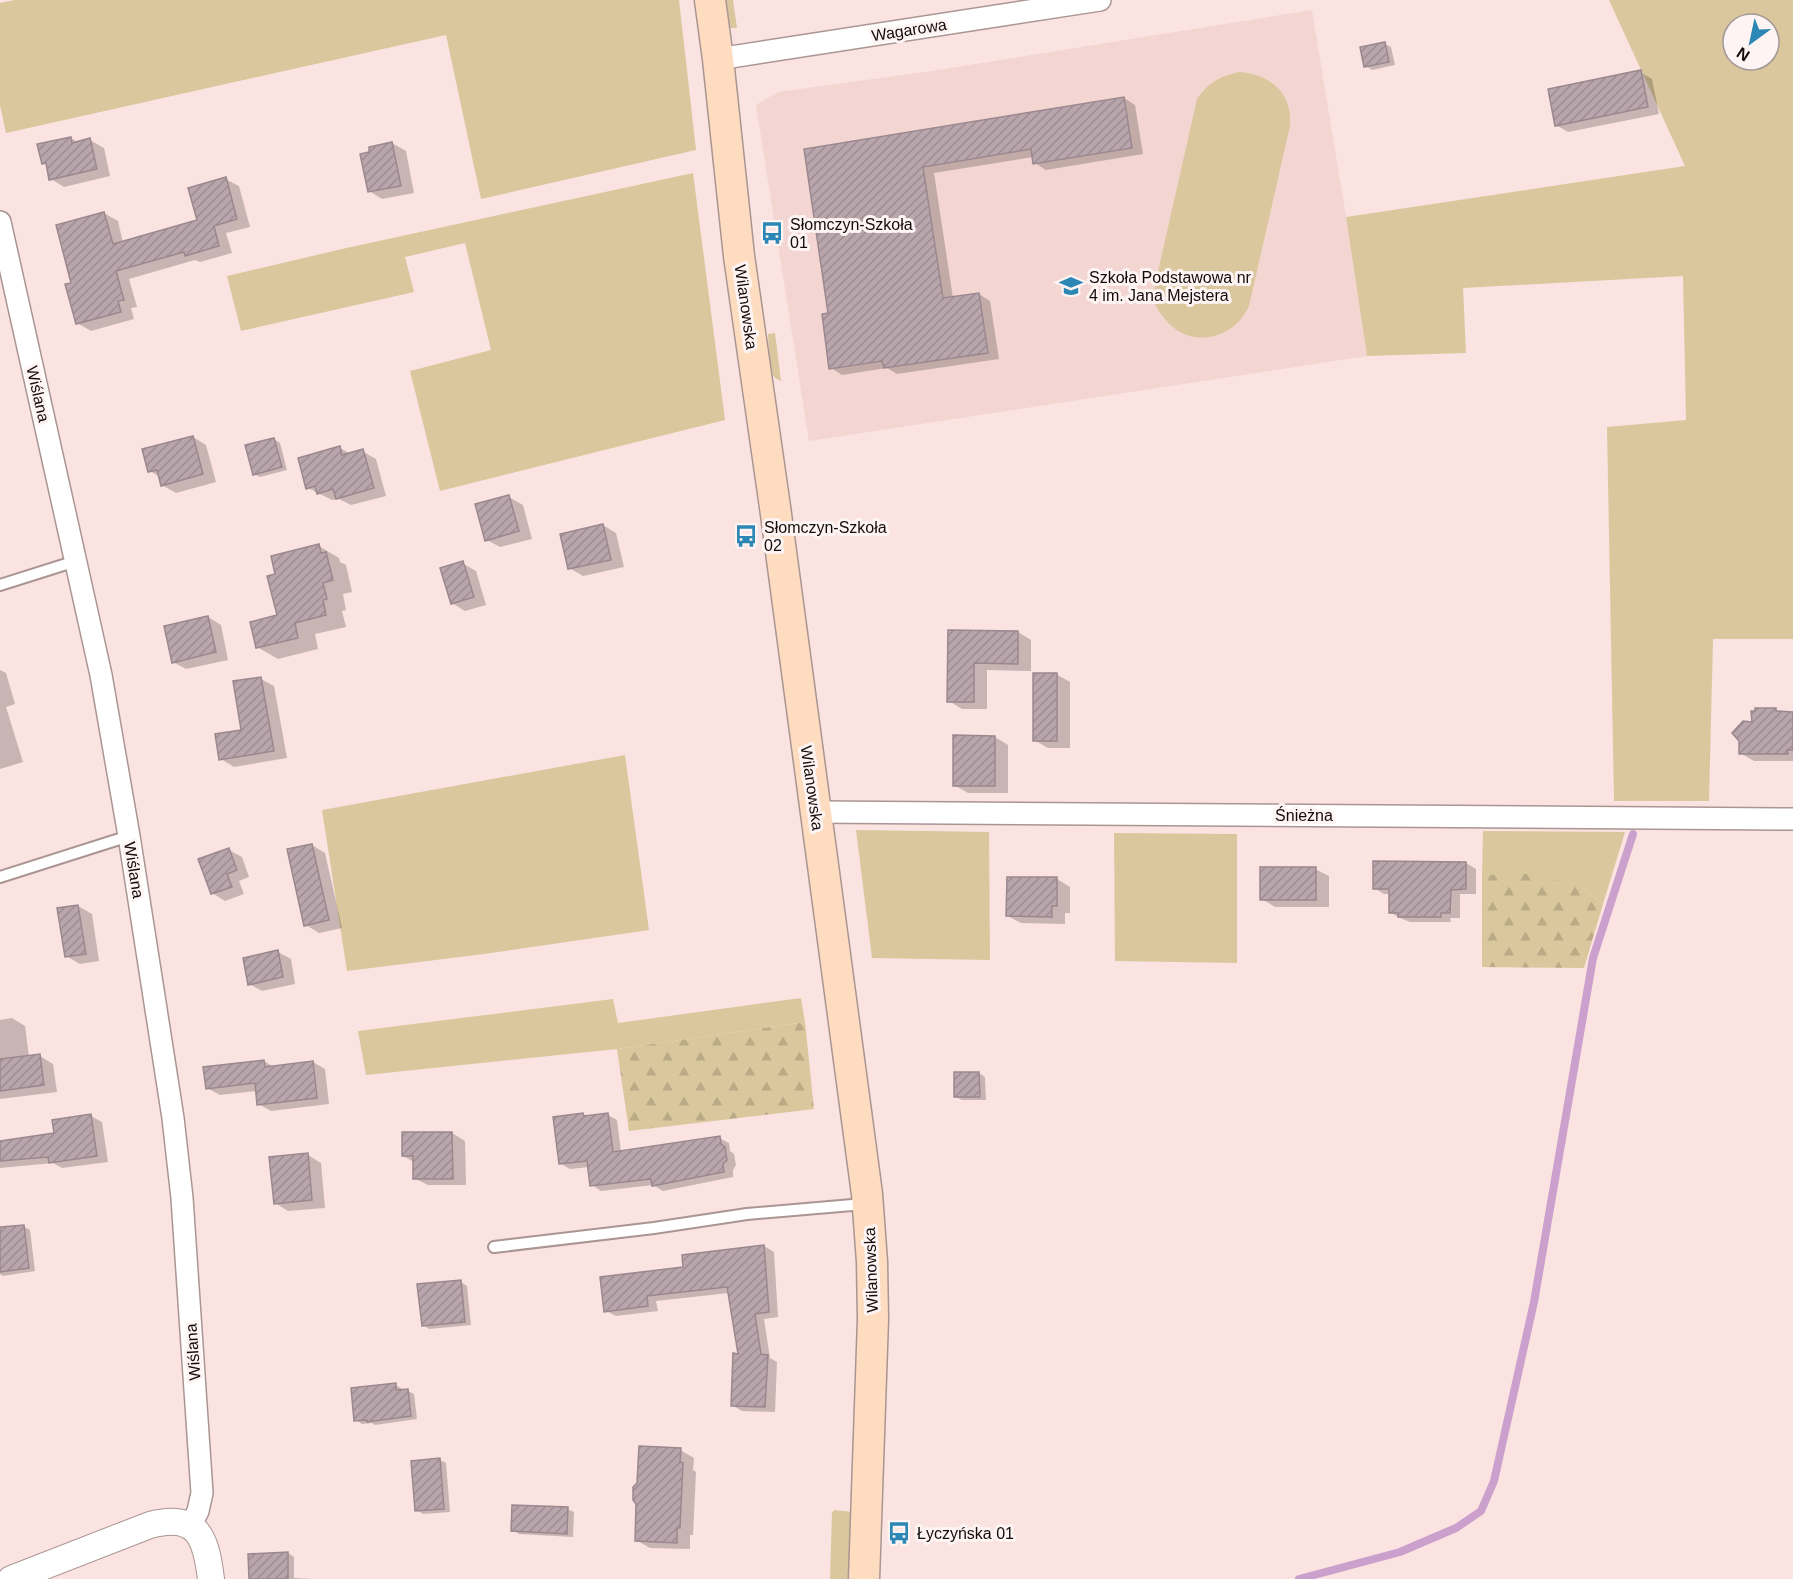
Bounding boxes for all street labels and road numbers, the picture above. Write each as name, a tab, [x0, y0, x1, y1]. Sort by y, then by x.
street label: Wagarowa	[870, 16, 948, 44]
street label: Wilanowska	[732, 264, 760, 351]
street label: Wiślana	[23, 364, 53, 424]
street label: Wilanowska	[798, 745, 826, 832]
street label: Śnieżna	[1275, 806, 1333, 824]
street label: Wiślana	[121, 841, 147, 900]
street label: Wilanowska	[861, 1227, 881, 1313]
street label: Wiślana	[183, 1323, 203, 1381]

